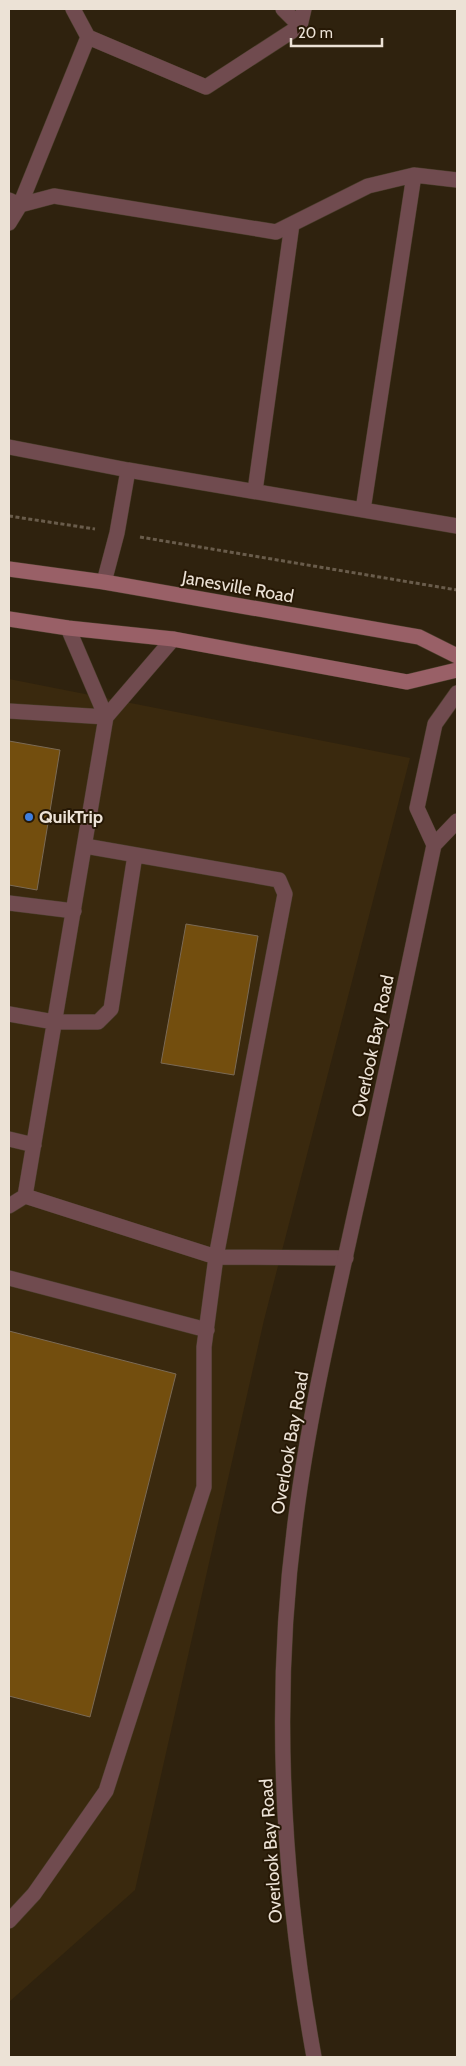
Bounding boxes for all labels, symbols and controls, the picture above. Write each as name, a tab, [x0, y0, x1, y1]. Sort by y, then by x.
scale bar	[291, 15, 382, 47]
text: 20 m	[298, 24, 333, 42]
street label: Janesville Road	[179, 566, 296, 608]
place label: QuikTrip	[39, 806, 103, 828]
marker: QuikTrip	[23, 811, 35, 823]
street label: Overlook Bay Road	[347, 973, 399, 1119]
street label: Overlook Bay Road	[267, 1370, 313, 1516]
street label: Overlook Bay Road	[255, 1778, 287, 1924]

